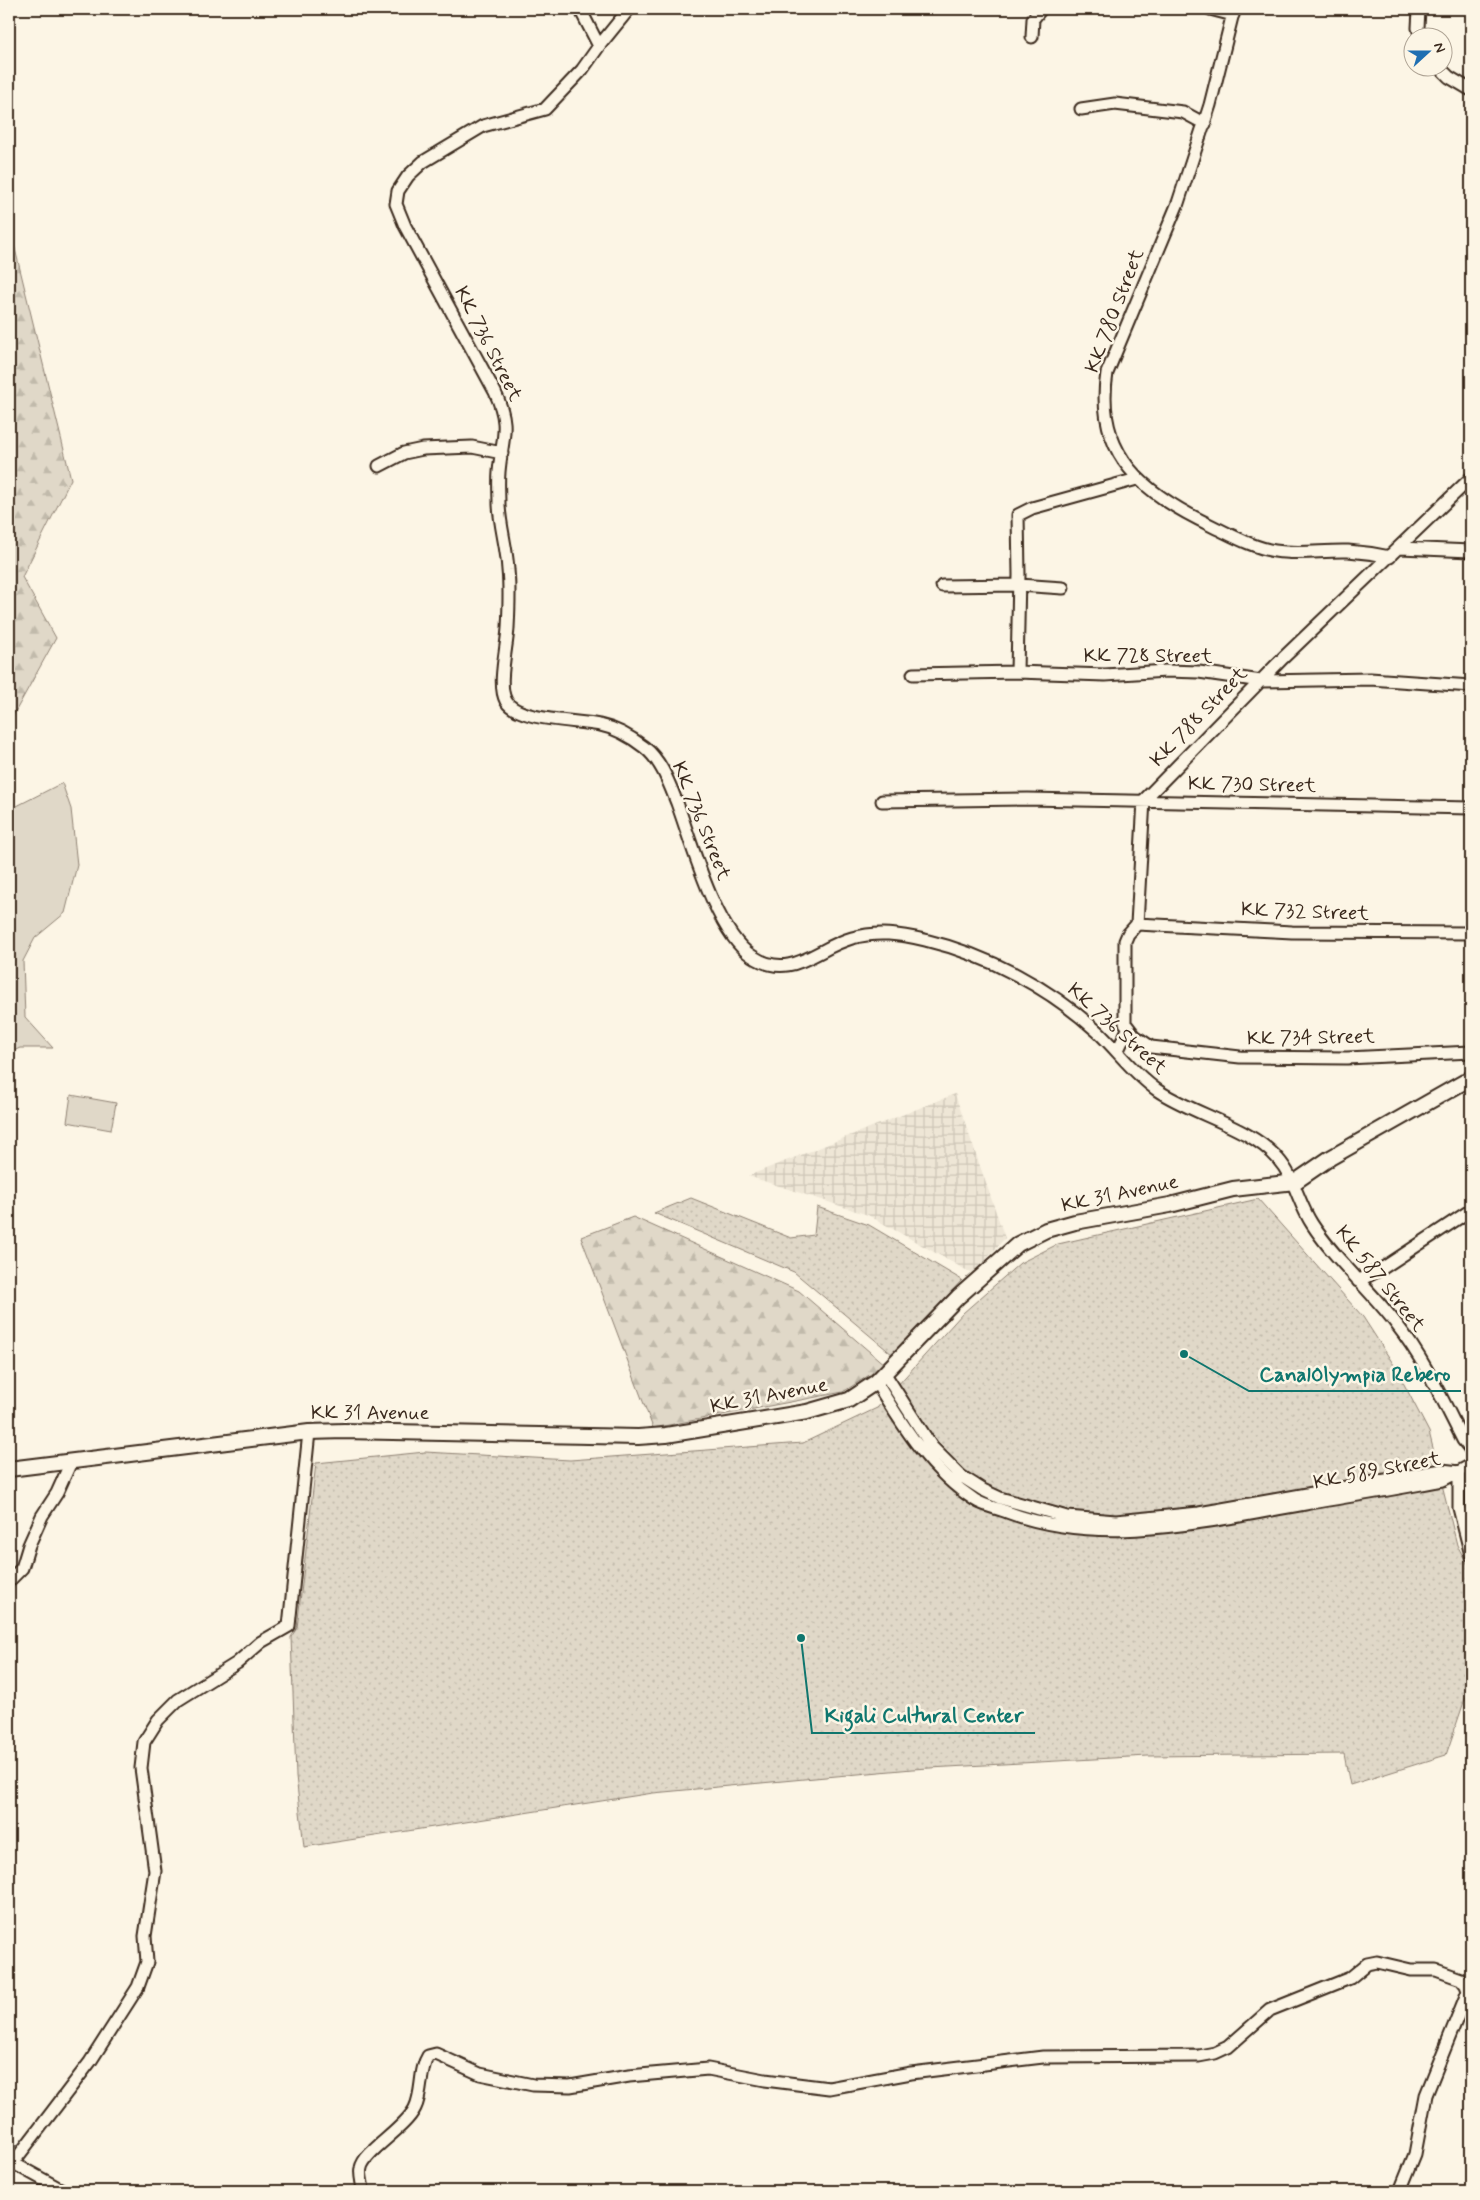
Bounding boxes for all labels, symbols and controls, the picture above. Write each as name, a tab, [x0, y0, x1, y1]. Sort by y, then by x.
north arrow	[1402, 28, 1452, 78]
text: N	[1429, 40, 1449, 55]
street label: KK 780 Street	[1079, 245, 1151, 377]
street label: KK 736 Street	[447, 282, 529, 406]
street label: KK 728 Street	[1083, 643, 1213, 670]
street label: KK 788 Street	[1144, 661, 1254, 773]
street label: KK 736 Street	[665, 758, 737, 885]
street label: KK 730 Street	[1188, 770, 1317, 800]
street label: KK 732 Street	[1240, 896, 1370, 928]
street label: KK 736 Street	[1061, 977, 1173, 1081]
street label: KK 734 Street	[1247, 1023, 1375, 1053]
street label: KK 31 Avenue	[1059, 1168, 1181, 1220]
street label: KK 587 Street	[1329, 1220, 1431, 1338]
callout: CanalOlympia Rebero	[1249, 1355, 1461, 1391]
text: CanalOlympia Rebero	[1259, 1361, 1451, 1389]
street label: KK 31 Avenue	[708, 1371, 830, 1421]
street label: KK 31 Avenue	[311, 1400, 430, 1427]
street label: KK 589 Street	[1311, 1445, 1443, 1497]
callout: Kigali Cultural Center	[812, 1697, 1035, 1733]
text: Kigali Cultural Center	[824, 1702, 1025, 1732]

